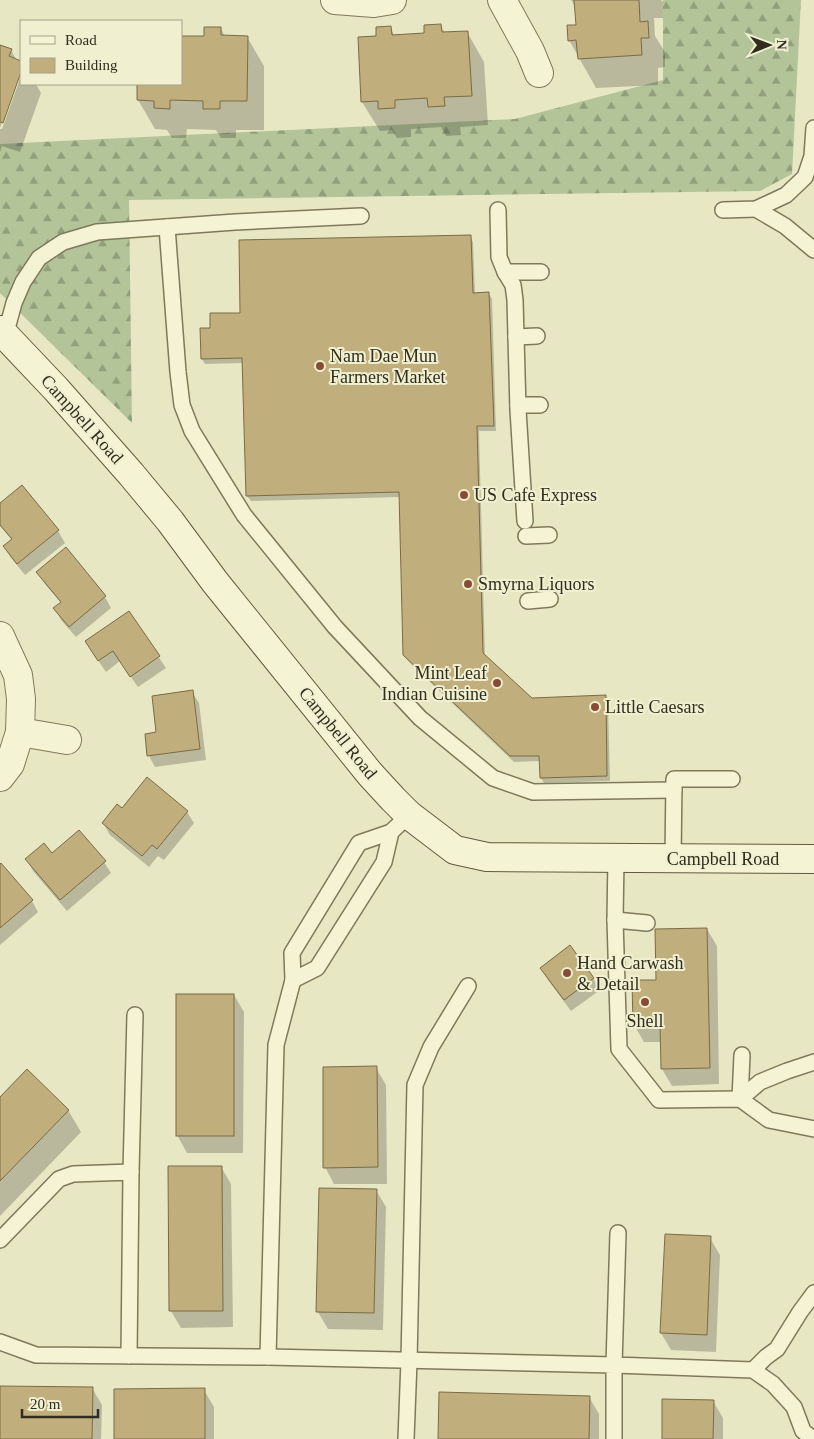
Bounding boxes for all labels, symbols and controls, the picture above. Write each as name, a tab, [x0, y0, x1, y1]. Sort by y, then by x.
legend	[20, 20, 182, 85]
north arrow	[744, 20, 794, 70]
text: Road	[65, 32, 97, 48]
text: N	[774, 40, 789, 50]
text: Building	[65, 57, 118, 73]
place label: Nam Dae Mun Farmers Market	[330, 346, 445, 387]
marker: Nam Dae Mun Farmers Market	[314, 360, 326, 372]
street label: Campbell Road	[37, 371, 127, 467]
place label: US Cafe Express	[474, 485, 597, 505]
marker: US Cafe Express	[458, 489, 470, 501]
place label: Smyrna Liquors	[478, 574, 595, 594]
marker: Smyrna Liquors	[462, 578, 474, 590]
place label: Mint Leaf Indian Cuisine	[382, 663, 487, 704]
marker: Mint Leaf Indian Cuisine	[491, 677, 503, 689]
street label: Campbell Road	[295, 683, 381, 783]
place label: Little Caesars	[605, 697, 704, 717]
marker: Little Caesars	[589, 701, 601, 713]
street label: Campbell Road	[667, 849, 779, 869]
place label: Hand Carwash & Detail	[577, 953, 683, 994]
marker: Hand Carwash & Detail	[561, 967, 573, 979]
marker: Shell	[639, 996, 651, 1008]
place label: Shell	[626, 1011, 664, 1031]
scale bar	[22, 1386, 99, 1418]
text: 20 m	[30, 1396, 61, 1412]

